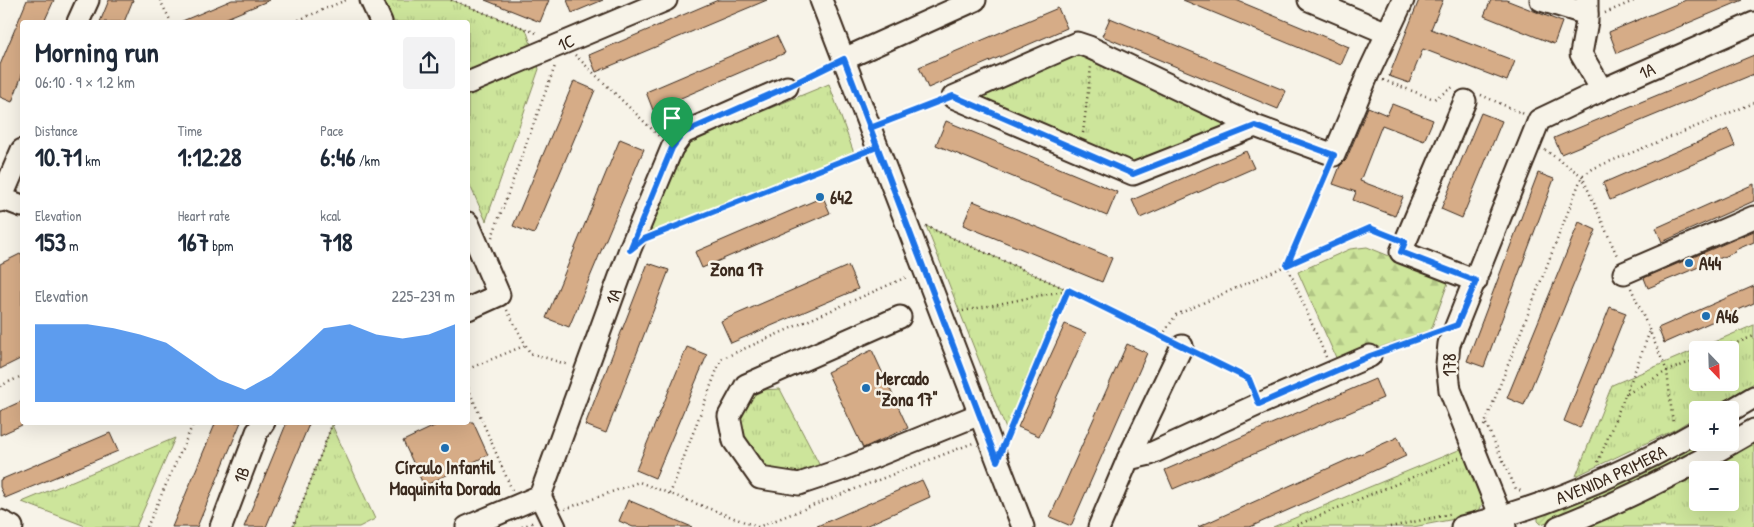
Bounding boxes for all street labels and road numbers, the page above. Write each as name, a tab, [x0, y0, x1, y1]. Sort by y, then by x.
street label: 1C	[553, 27, 578, 57]
street label: 1A	[1635, 56, 1659, 85]
street label: 1A	[598, 284, 627, 308]
street label: 178	[1437, 353, 1462, 377]
street label: AVENIDA PRIMERA	[1552, 438, 1671, 510]
street label: 1B	[226, 463, 255, 486]

